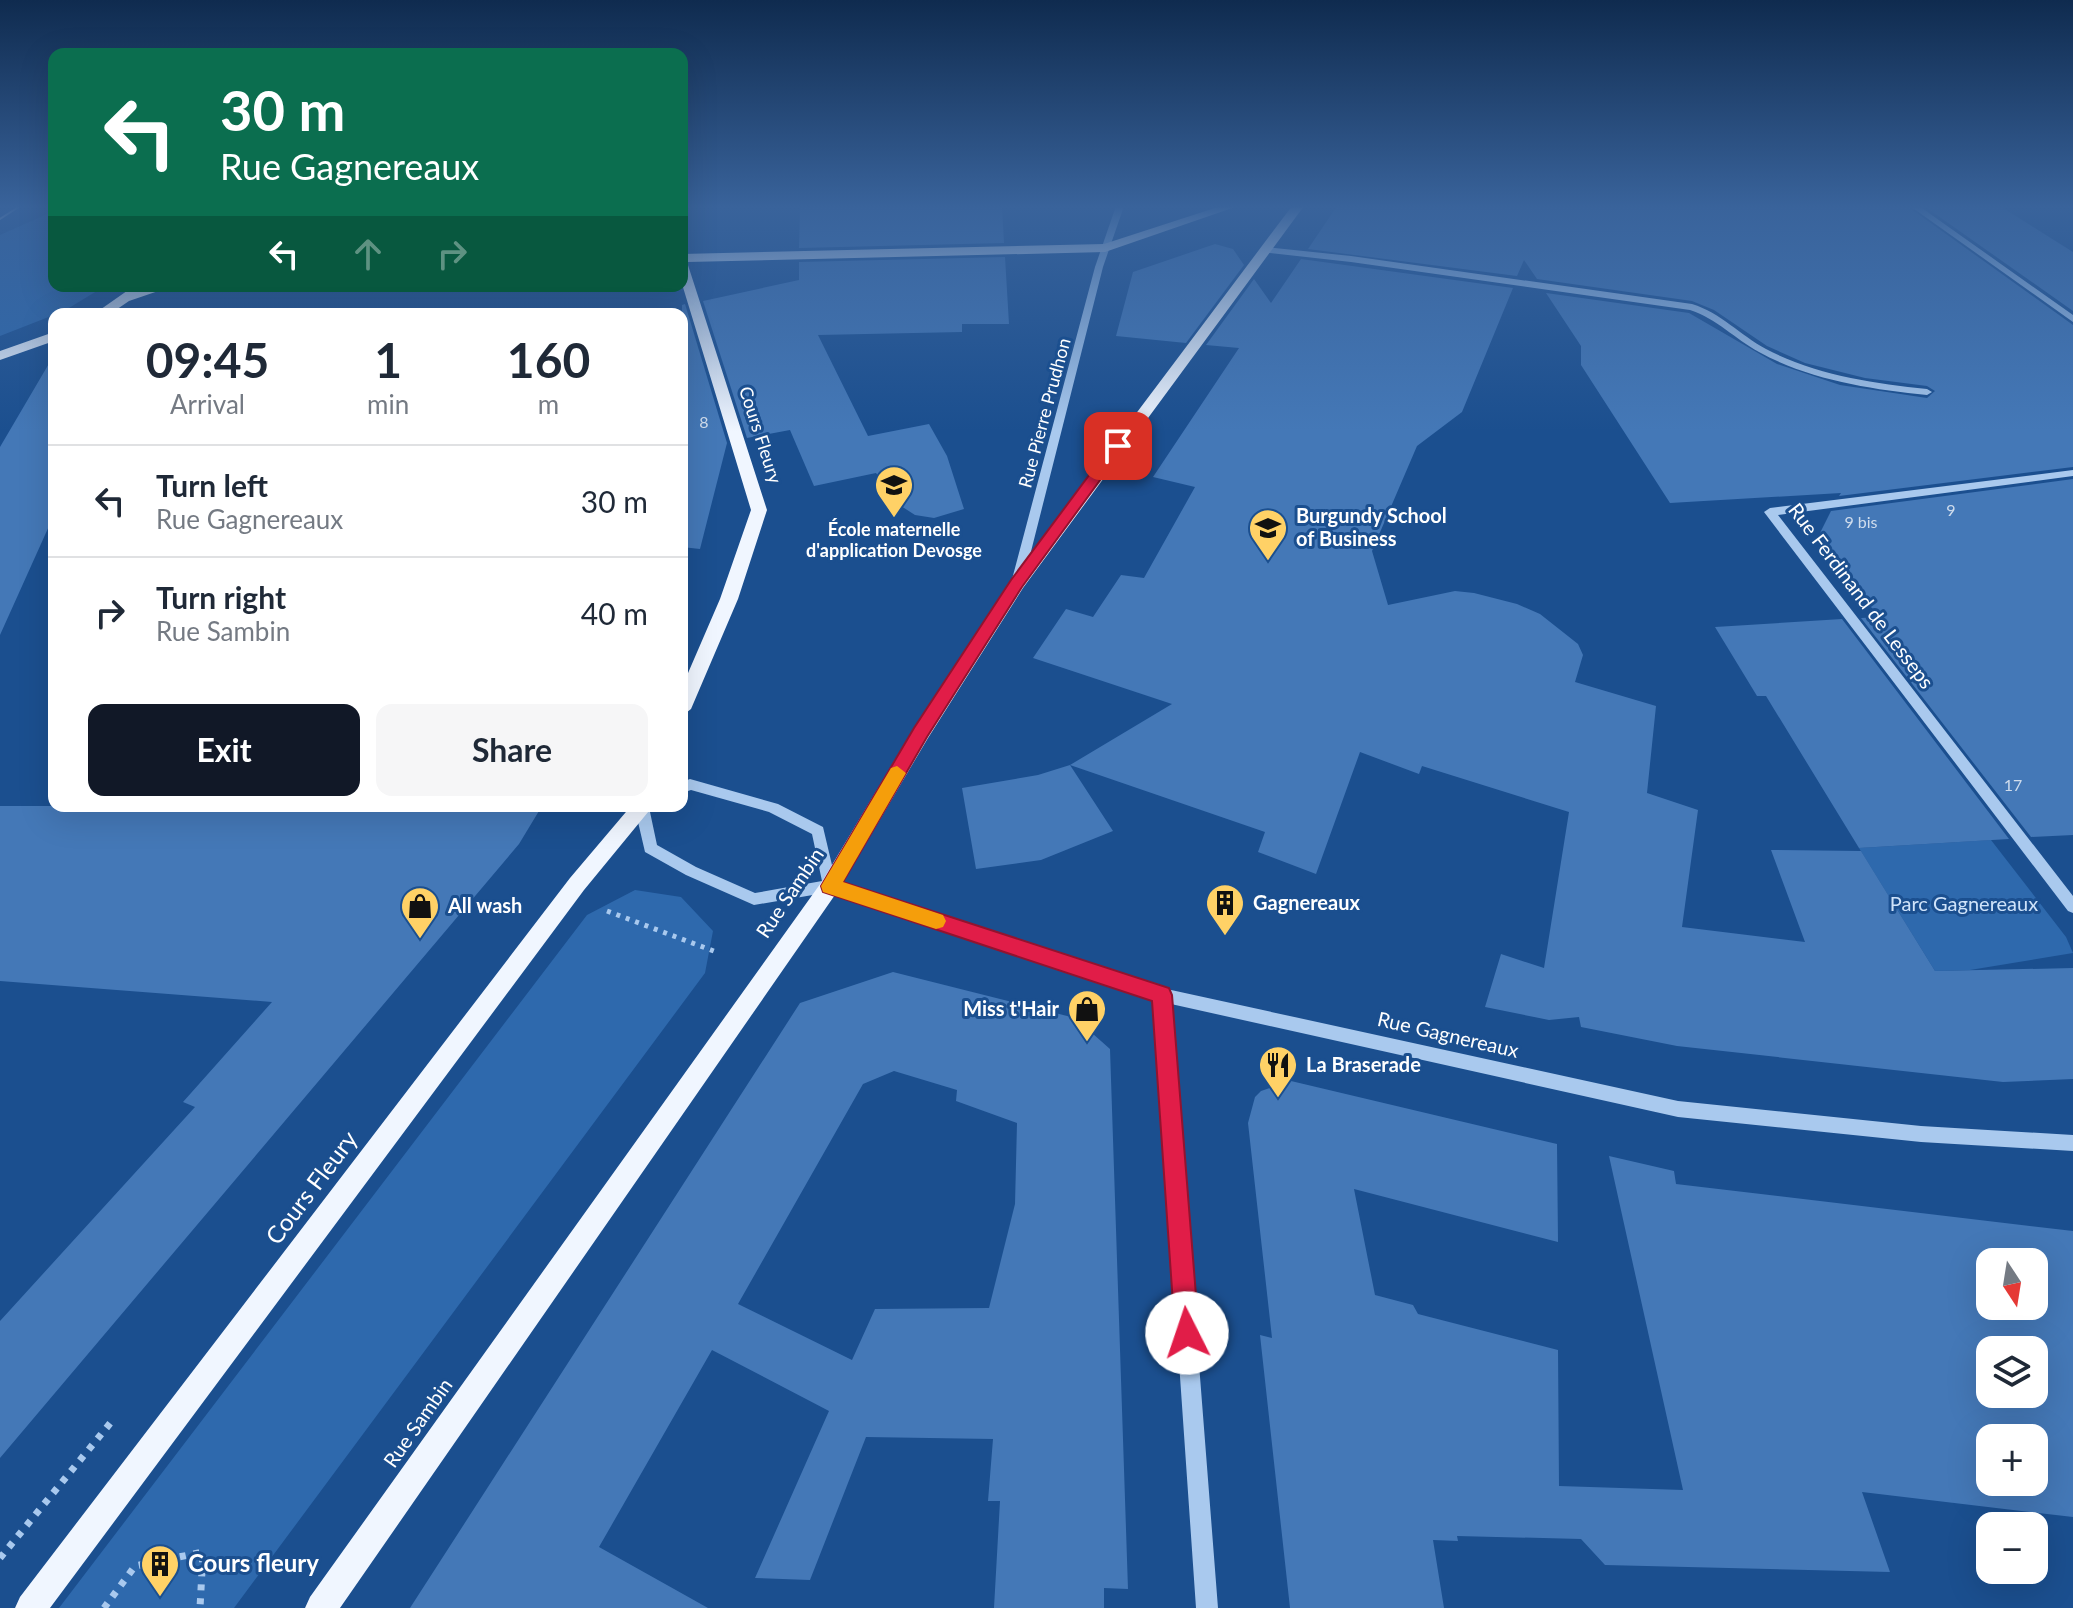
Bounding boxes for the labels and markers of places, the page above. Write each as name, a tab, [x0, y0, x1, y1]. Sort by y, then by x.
pin	[1084, 412, 1152, 480]
school or university icon: École maternelle d'application Devosge	[873, 464, 915, 519]
place label: Burgundy School of Business	[1296, 503, 1447, 550]
school or university icon: Burgundy School of Business	[1247, 507, 1289, 562]
place label: École maternelle d'application Devosge	[806, 518, 982, 561]
building icon: Gagnereaux	[1204, 882, 1246, 937]
shop icon: All wash	[399, 885, 441, 940]
place label: Gagnereaux	[1253, 890, 1360, 914]
place label: All wash	[447, 893, 522, 917]
shop icon: Miss t'Hair	[1066, 988, 1108, 1043]
place label: Miss t'Hair	[963, 996, 1060, 1020]
restaurant icon: La Braserade	[1257, 1044, 1299, 1099]
place label: La Braserade	[1306, 1052, 1421, 1076]
building icon: Cours fleury	[139, 1543, 181, 1598]
place label: Cours fleury	[188, 1548, 319, 1577]

